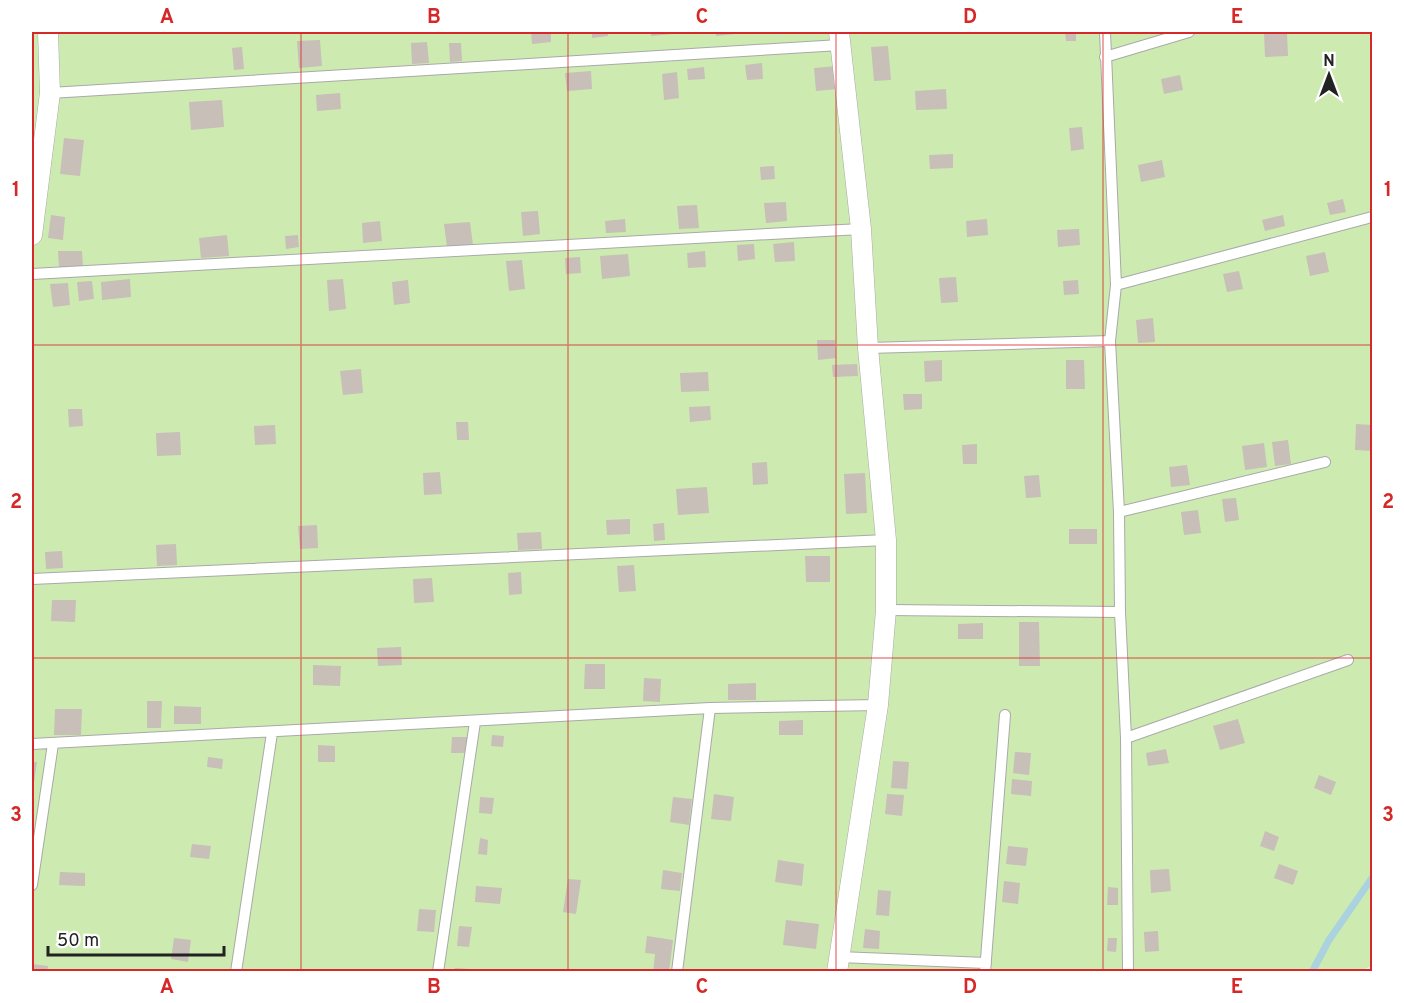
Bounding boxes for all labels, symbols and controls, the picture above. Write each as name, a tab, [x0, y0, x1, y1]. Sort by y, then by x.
text: A	[160, 5, 174, 31]
text: B	[427, 5, 441, 31]
text: C	[696, 5, 708, 31]
text: D	[963, 5, 977, 31]
text: E	[1231, 5, 1243, 31]
north arrow	[1299, 45, 1359, 105]
text: N	[1323, 52, 1335, 72]
text: 1	[12, 178, 20, 204]
text: 1	[1384, 178, 1392, 204]
text: 2	[10, 490, 22, 516]
text: 2	[1382, 490, 1394, 516]
text: 3	[10, 803, 22, 829]
text: 3	[1382, 803, 1394, 829]
scale bar	[48, 919, 224, 957]
text: 50 m	[57, 930, 99, 953]
text: A	[160, 975, 174, 1001]
text: B	[427, 975, 441, 1001]
text: C	[696, 975, 708, 1001]
text: D	[963, 975, 977, 1001]
text: E	[1231, 975, 1243, 1001]

